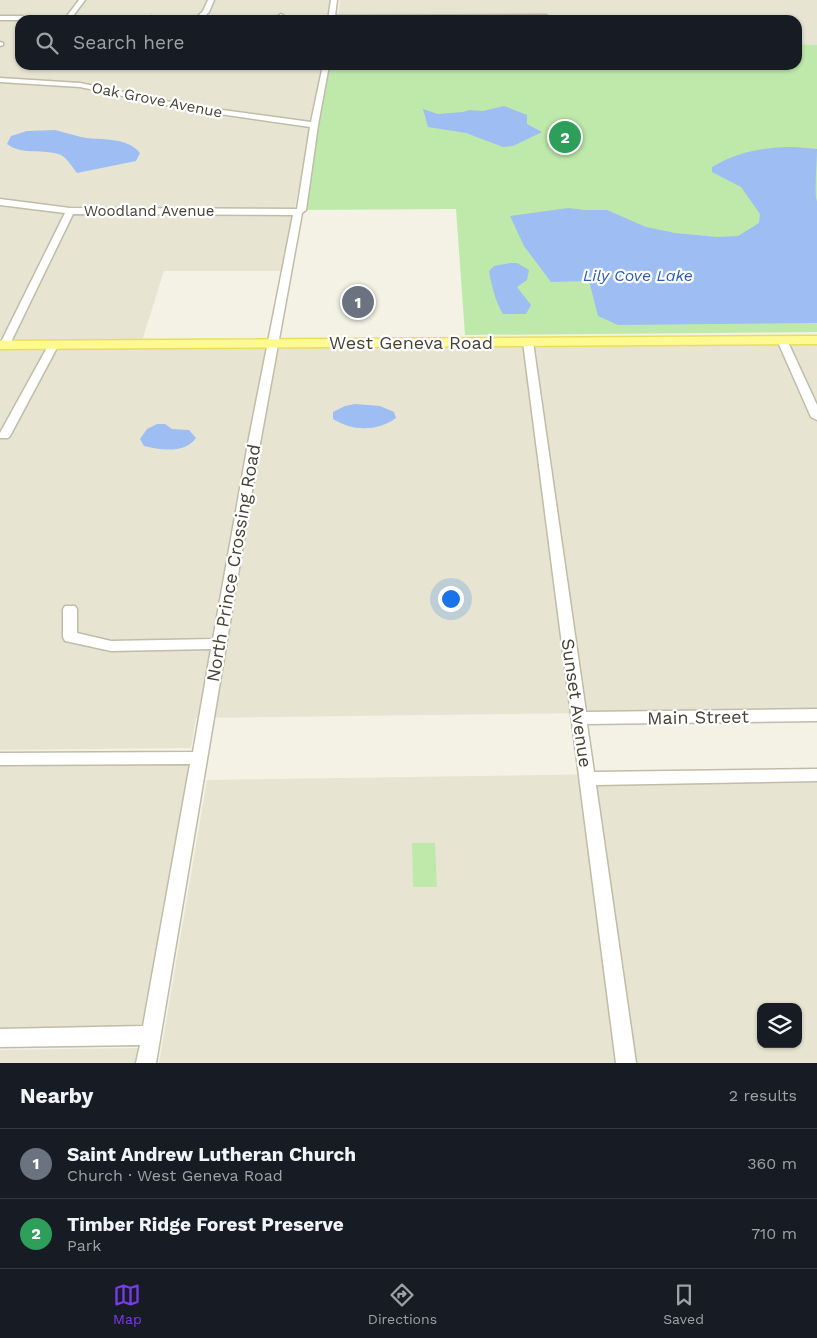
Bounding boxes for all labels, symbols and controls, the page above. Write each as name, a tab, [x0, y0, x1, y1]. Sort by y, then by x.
search box	[15, 15, 802, 70]
icon: search	[33, 29, 61, 57]
text: Search here	[73, 31, 184, 54]
street label: Oak Grove Avenue	[90, 78, 224, 122]
pin: 2	[549, 118, 581, 156]
street label: Woodland Avenue	[84, 202, 214, 220]
water label: Lily Cove Lake	[583, 266, 693, 285]
pin: 1	[342, 283, 374, 321]
street label: West Geneva Road	[329, 332, 493, 353]
street label: North Prince Crossing Road	[202, 442, 264, 684]
your location	[438, 586, 464, 612]
street label: Sunset Avenue	[558, 637, 596, 769]
street label: Main Street	[647, 706, 749, 728]
map controls	[757, 1003, 802, 1048]
button: layers	[757, 1003, 802, 1048]
text: Nearby	[20, 1083, 93, 1108]
text: 2 results	[729, 1086, 797, 1105]
text: Saint Andrew Lutheran Church	[67, 1143, 356, 1166]
text: 1	[33, 1154, 39, 1173]
text: 360 m	[747, 1154, 797, 1173]
text: Church · West Geneva Road	[67, 1166, 283, 1185]
text: Timber Ridge Forest Preserve	[67, 1213, 344, 1236]
text: 2	[31, 1224, 41, 1243]
text: 710 m	[751, 1224, 797, 1243]
text: Park	[67, 1236, 101, 1255]
tab: Map	[113, 1281, 142, 1327]
tab: Directions	[368, 1281, 437, 1327]
tab: Saved	[663, 1281, 704, 1327]

